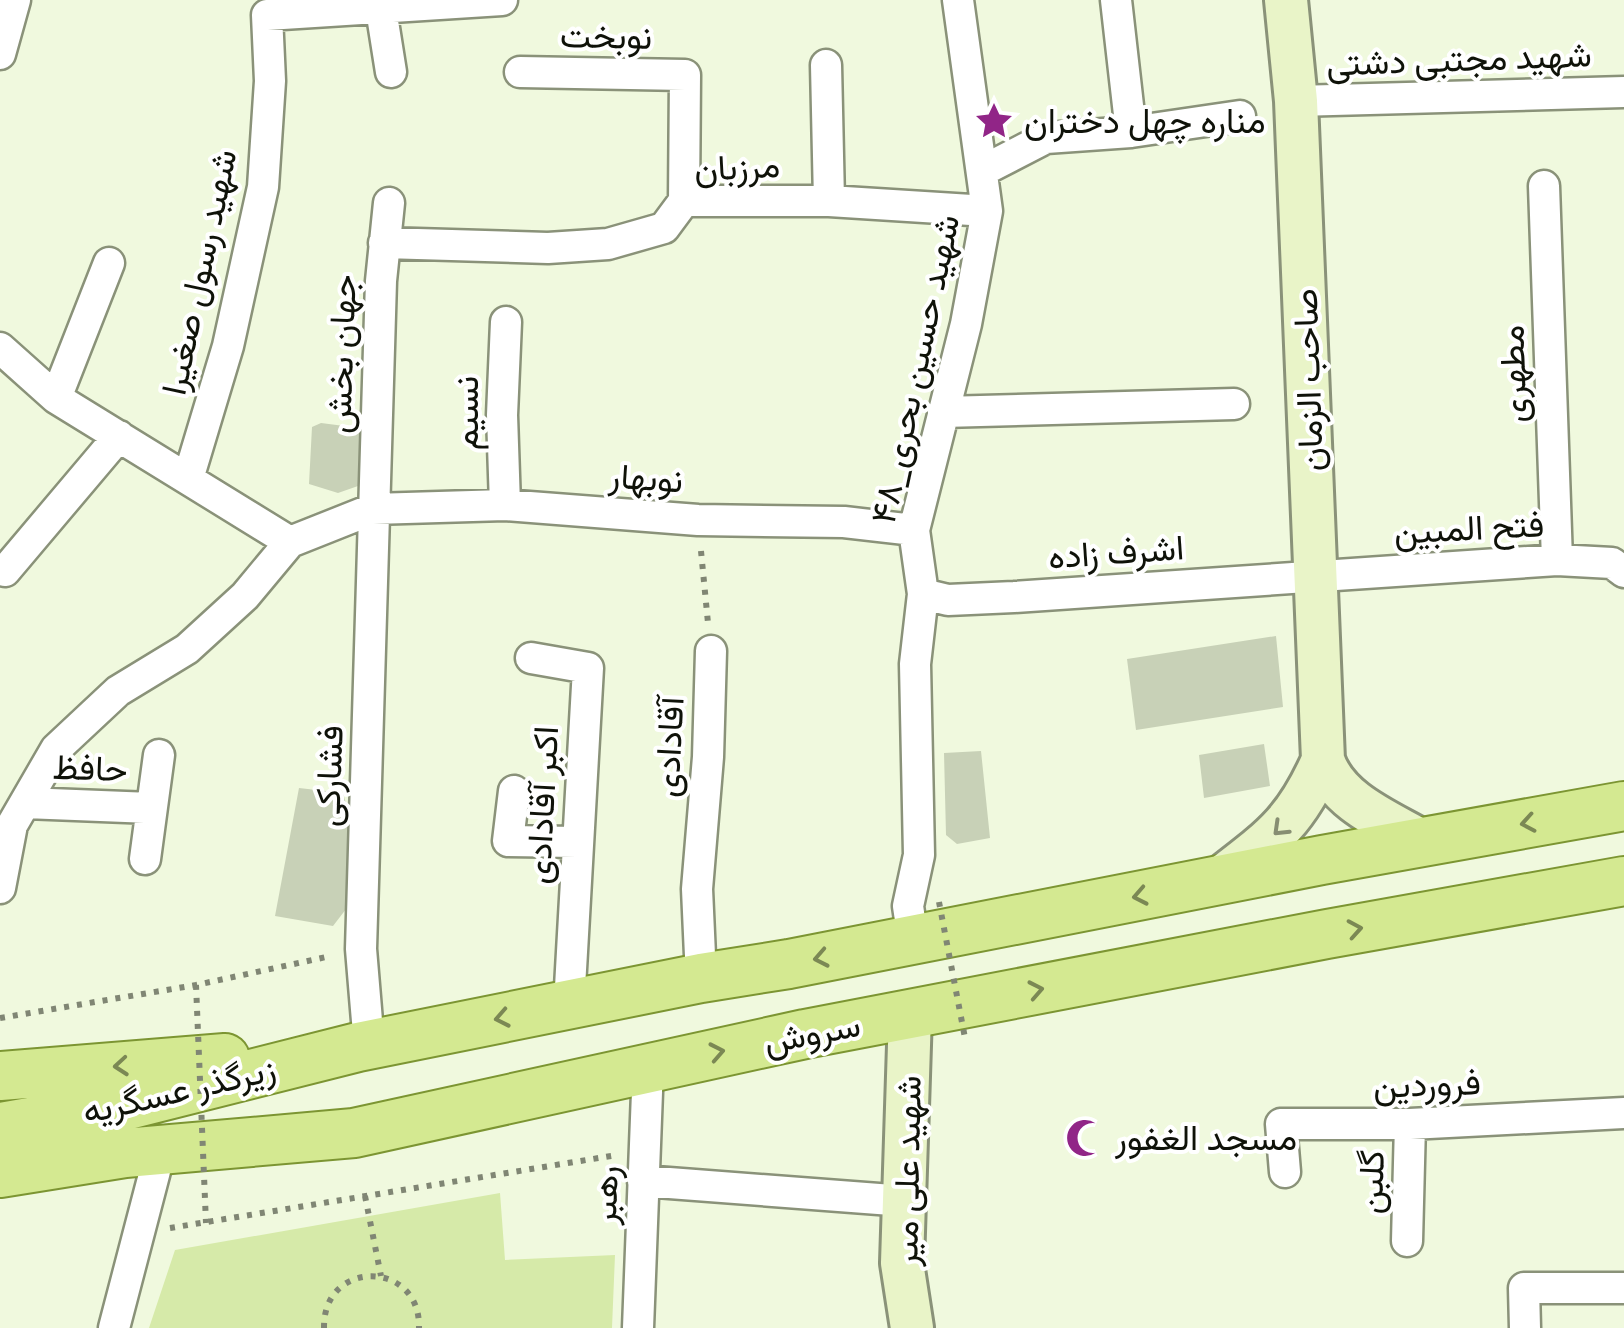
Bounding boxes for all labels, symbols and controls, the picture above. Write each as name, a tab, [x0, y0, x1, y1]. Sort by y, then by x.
street label: نوبخت	[559, 16, 652, 62]
street label: شهید مجتبی دشتی	[1326, 35, 1593, 89]
place icon: مناره چهل دختران	[973, 100, 1015, 142]
place label: مناره چهل دختران	[1024, 102, 1266, 146]
street label: شهید رسول صغیرا	[154, 146, 249, 399]
street label: مرزبان	[693, 146, 781, 194]
street label: ۴۸_شهید حسین بحری	[864, 211, 972, 528]
street label: جهان بخش	[319, 274, 369, 435]
street label: صاحب الزمان	[1286, 288, 1336, 472]
street label: مطهری	[1492, 324, 1540, 424]
street label: نسیم	[447, 376, 491, 450]
street label: نوبهار	[606, 456, 684, 506]
street label: فتح المبین	[1393, 505, 1545, 557]
street label: اشرف زاده	[1047, 528, 1186, 582]
street label: آقادادی	[647, 693, 697, 799]
street label: فشارکی	[308, 725, 356, 828]
street label: اکبر آقادادی	[519, 725, 571, 885]
street label: حافظ	[51, 748, 128, 794]
one-way arrow	[1520, 812, 1536, 833]
one-way arrow	[1274, 817, 1292, 835]
one-way arrow	[1132, 884, 1149, 905]
one-way arrow	[1347, 919, 1364, 940]
one-way arrow	[813, 947, 829, 968]
one-way arrow	[1027, 980, 1044, 1001]
street label: سروش	[761, 1005, 865, 1067]
one-way arrow	[493, 1007, 510, 1028]
one-way arrow	[708, 1043, 725, 1064]
street label: زیرگذر عسگریه	[79, 1049, 281, 1137]
one-way arrow	[113, 1055, 129, 1077]
street label: فروردین	[1372, 1063, 1482, 1111]
street label: شهید علی میر	[886, 1075, 934, 1268]
mosque icon: مسجد الغفور	[1064, 1117, 1106, 1159]
place label: مسجد الغفور	[1114, 1119, 1297, 1163]
street label: گلبن	[1351, 1149, 1397, 1215]
street label: رهبر	[584, 1164, 632, 1227]

